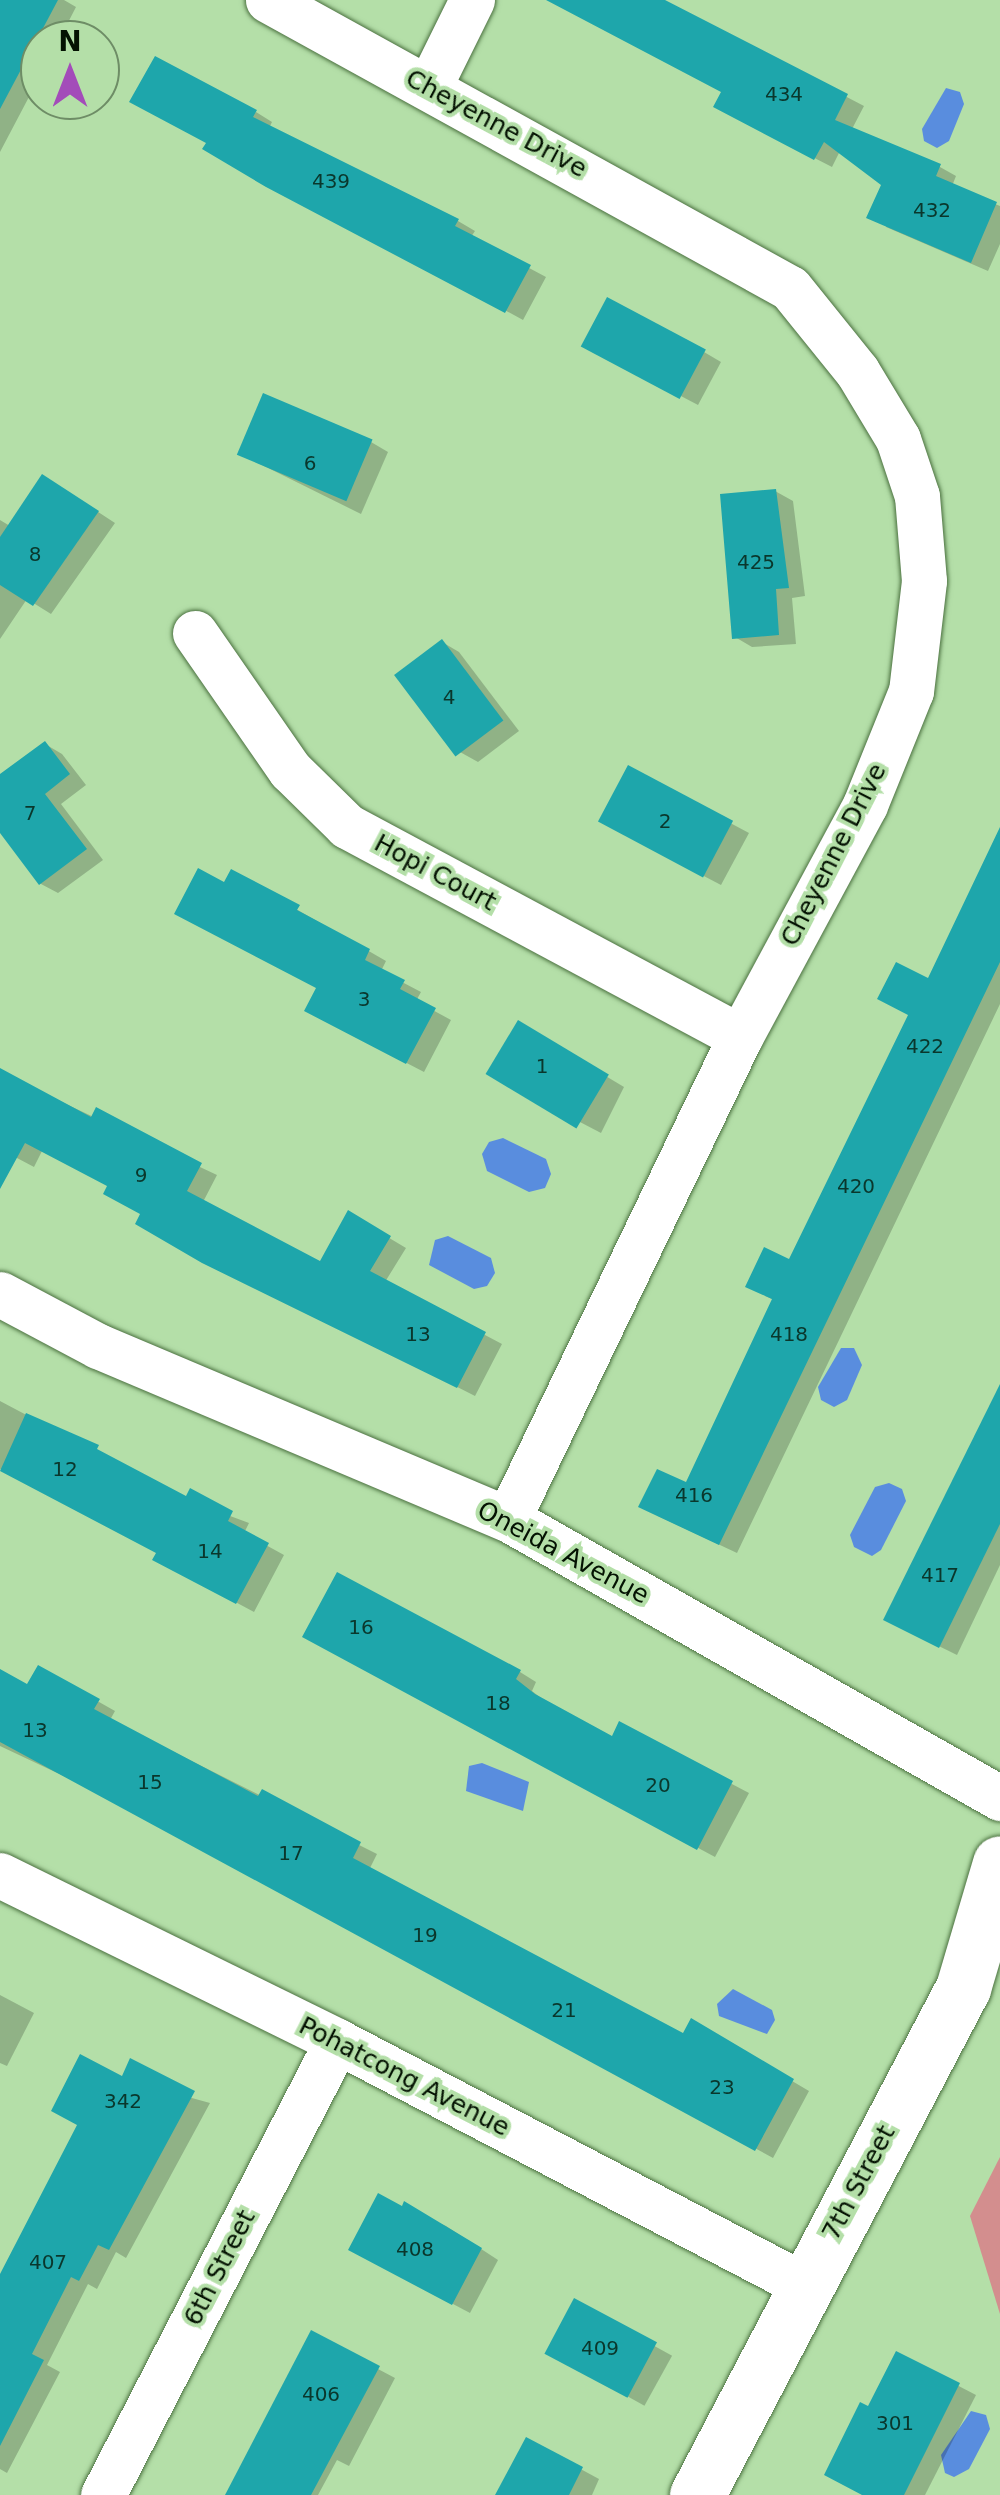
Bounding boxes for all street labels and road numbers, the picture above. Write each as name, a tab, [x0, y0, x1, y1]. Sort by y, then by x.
street label: Cheyenne Drive	[400, 64, 592, 184]
street label: Cheyenne Drive	[775, 759, 893, 951]
street label: Hopi Court	[369, 828, 501, 918]
street label: Oneida Avenue	[472, 1495, 654, 1611]
street label: Pohatcong Avenue	[294, 2011, 514, 2143]
street label: 7th Street	[816, 2121, 902, 2245]
street label: 6th Street	[178, 2205, 262, 2331]

